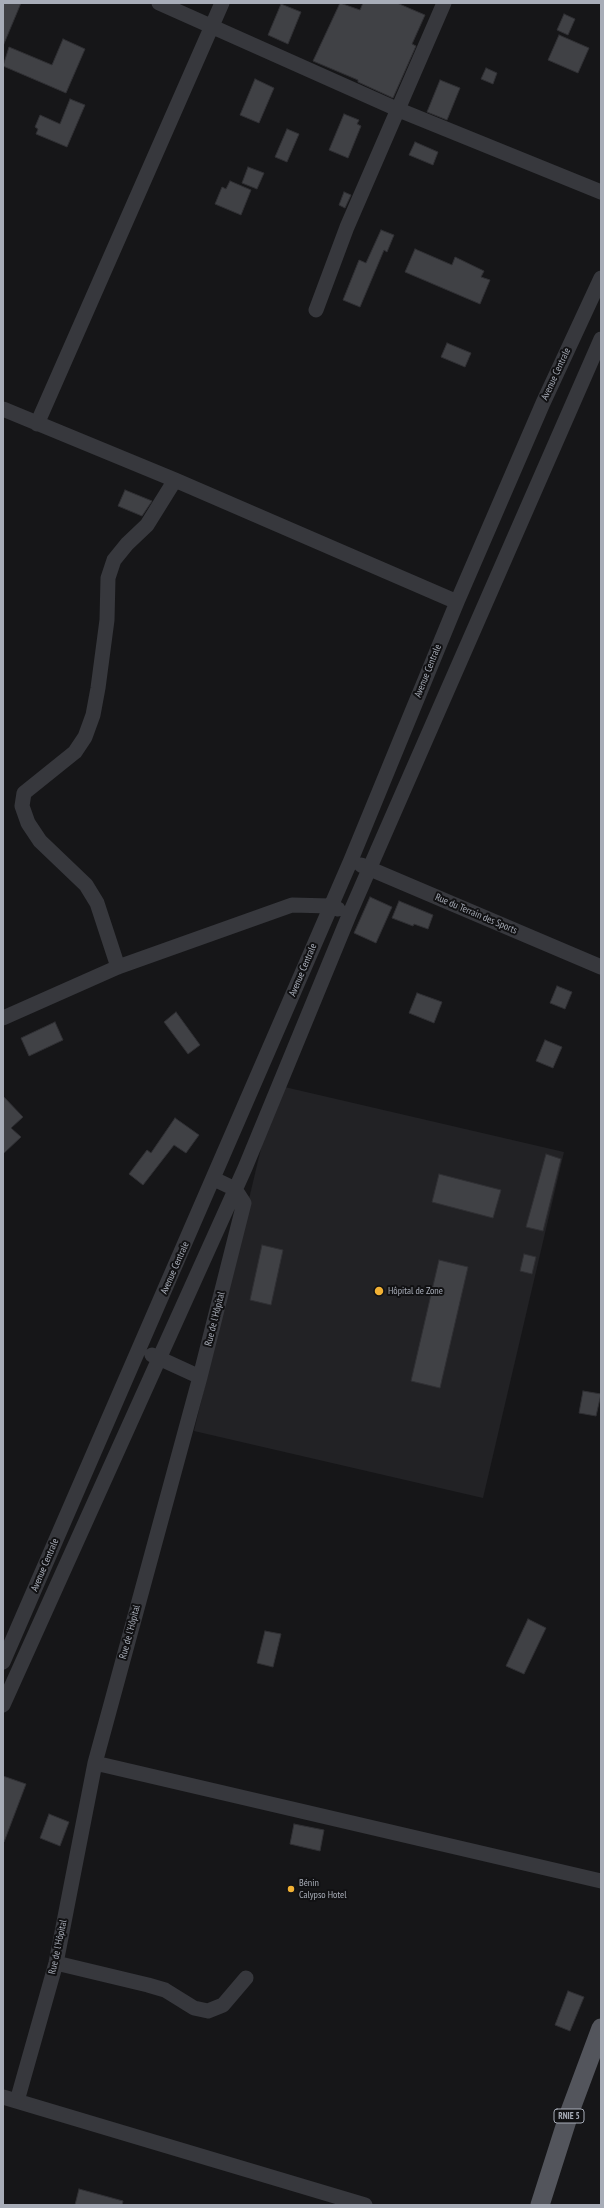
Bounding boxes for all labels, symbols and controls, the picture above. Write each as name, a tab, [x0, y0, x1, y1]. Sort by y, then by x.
street label: Avenue Centrale	[539, 346, 573, 402]
street label: Avenue Centrale	[412, 643, 444, 699]
street label: Rue du Terrain des Sports	[433, 891, 519, 937]
street label: Avenue Centrale	[287, 942, 319, 998]
street label: Avenue Centrale	[158, 1240, 192, 1296]
marker: Hôpital de Zone	[373, 1285, 385, 1297]
place label: Hôpital de Zone	[388, 1285, 443, 1297]
street label: Rue de l'Hôpital	[202, 1291, 228, 1347]
street label: Avenue Centrale	[29, 1537, 61, 1593]
street label: Rue de l'Hôpital	[117, 1604, 143, 1660]
place label: Bénin Calypso Hotel	[299, 1877, 347, 1900]
marker: Bénin Calypso Hotel	[286, 1884, 296, 1894]
street label: Rue de l'Hôpital	[46, 1919, 70, 1975]
road number: RNIE 5	[554, 2109, 584, 2123]

